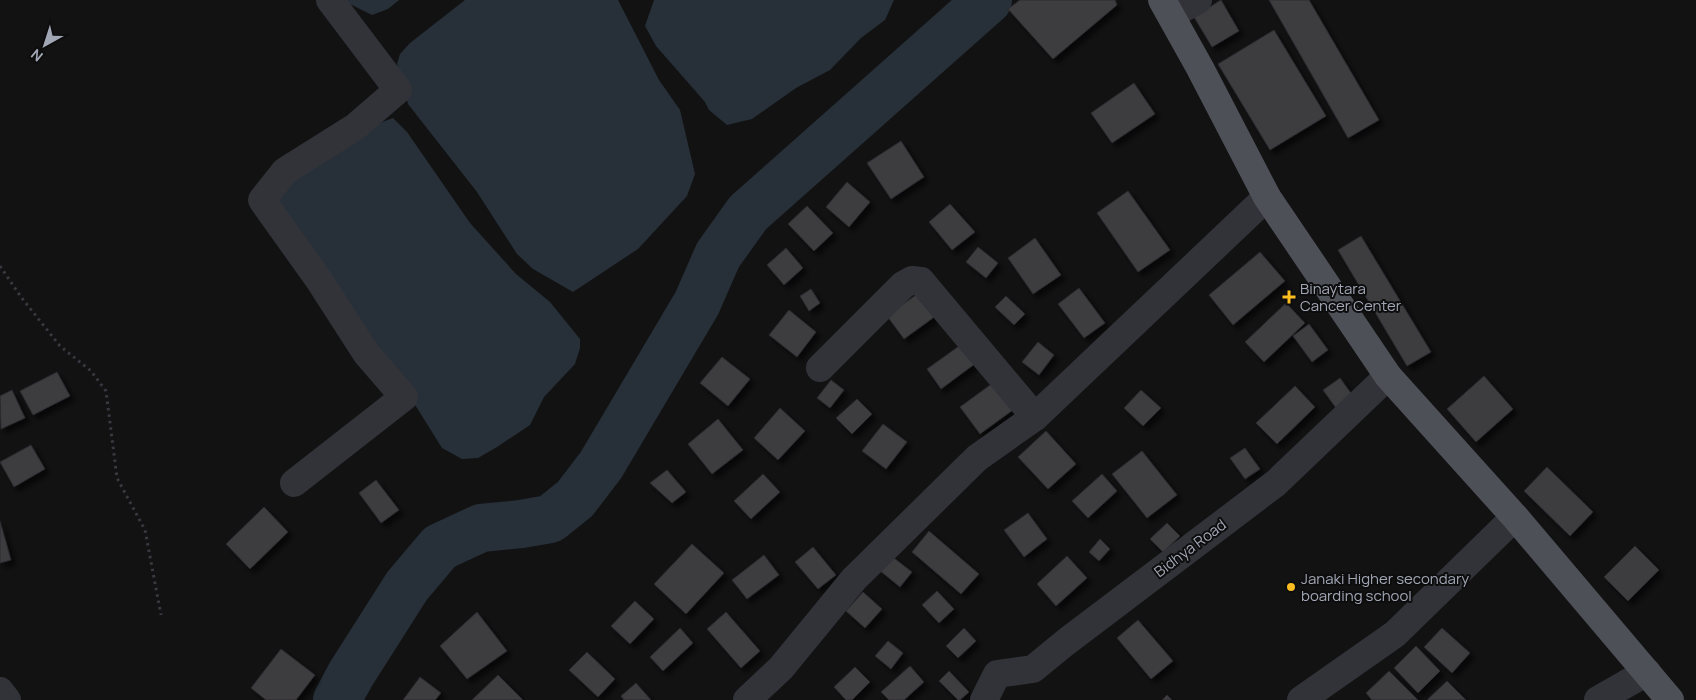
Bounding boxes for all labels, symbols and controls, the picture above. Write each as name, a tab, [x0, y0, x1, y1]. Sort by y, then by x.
north arrow	[20, 20, 70, 70]
text: N	[27, 45, 46, 66]
place label: Binaytara Cancer Center	[1300, 278, 1402, 316]
marker: Binaytara Cancer Center	[1282, 290, 1296, 304]
street label: Bidhya Road	[1150, 514, 1230, 582]
place label: Janaki Higher secondary boarding school	[1301, 568, 1469, 606]
marker: Janaki Higher secondary boarding school	[1285, 581, 1297, 593]

